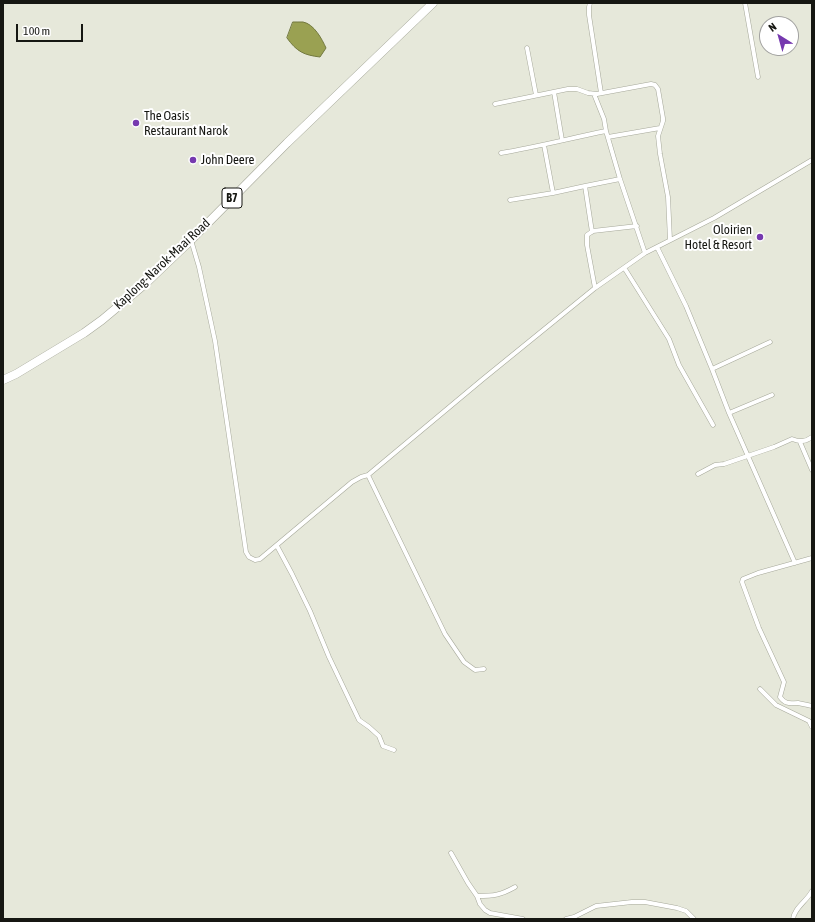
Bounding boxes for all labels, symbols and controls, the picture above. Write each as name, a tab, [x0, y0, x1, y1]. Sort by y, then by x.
scale bar	[18, 16, 85, 42]
north arrow	[759, 16, 799, 56]
text: N	[766, 20, 779, 34]
text: 100 m	[23, 24, 50, 38]
place label: The Oasis Restaurant Narok	[144, 108, 228, 139]
marker: The Oasis Restaurant Narok	[131, 118, 141, 128]
place label: John Deere	[201, 152, 254, 168]
marker: John Deere	[188, 155, 198, 165]
road number: B7	[222, 188, 242, 208]
street label: Kaplong-Narok-Maai Road	[111, 215, 213, 313]
place label: Oloirien Hotel & Resort	[685, 222, 752, 253]
marker: Oloirien Hotel & Resort	[755, 232, 765, 242]

